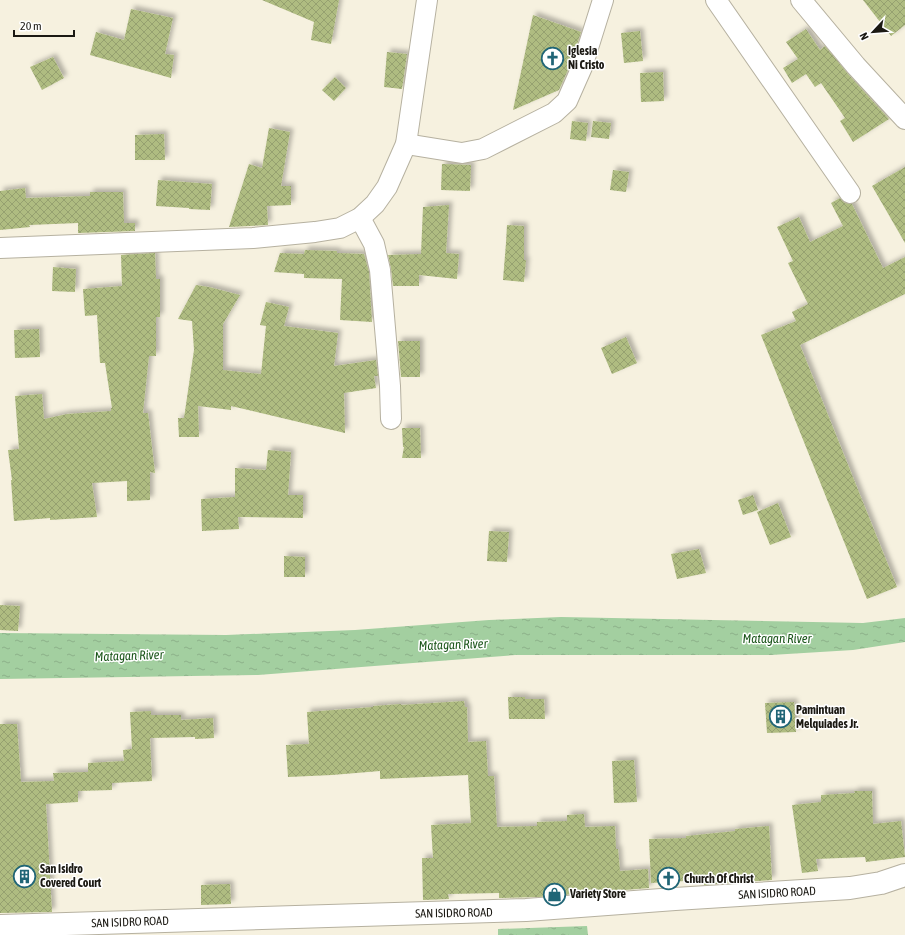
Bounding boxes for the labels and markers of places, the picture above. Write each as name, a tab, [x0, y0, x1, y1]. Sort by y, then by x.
place label: Iglesia Ni Cristo	[568, 44, 605, 72]
church icon: Iglesia Ni Cristo	[540, 45, 566, 71]
place label: Pamintuan Melquiades Jr.	[796, 703, 858, 731]
building icon: Pamintuan Melquiades Jr.	[767, 704, 793, 730]
place label: San Isidro Covered Court	[40, 862, 102, 890]
building icon: San Isidro Covered Court	[12, 863, 38, 889]
church icon: Church Of Christ	[656, 866, 682, 892]
place label: Church Of Christ	[684, 872, 754, 886]
shop icon: Variety Store	[541, 881, 567, 907]
place label: Variety Store	[569, 887, 626, 901]

